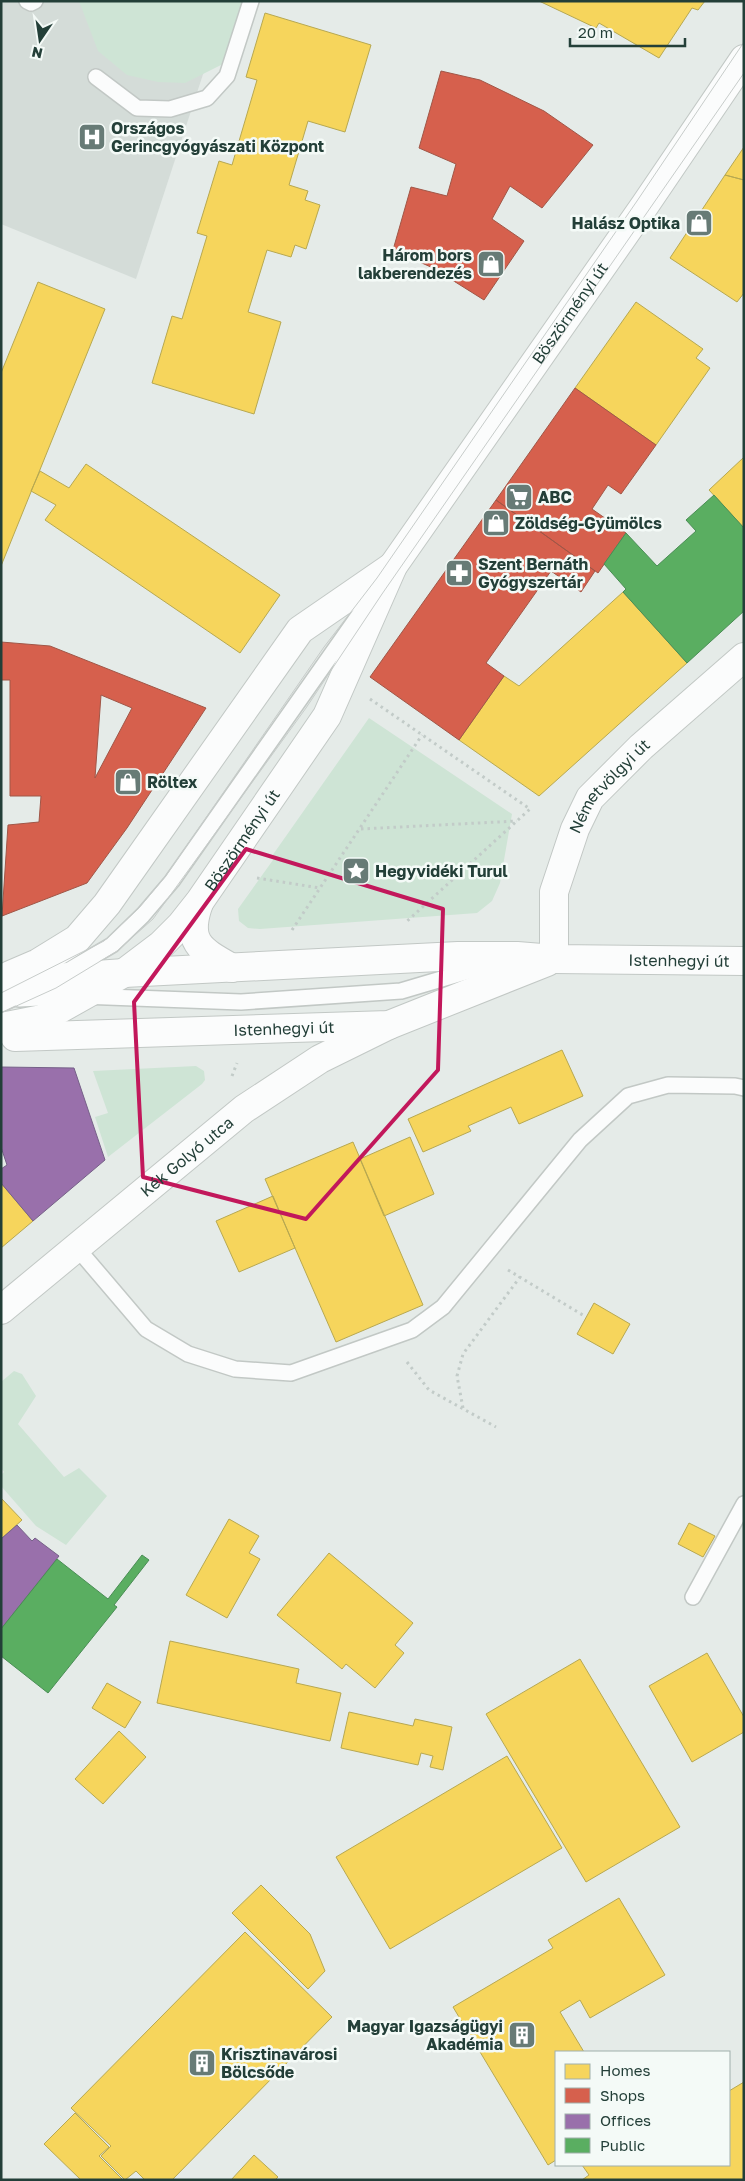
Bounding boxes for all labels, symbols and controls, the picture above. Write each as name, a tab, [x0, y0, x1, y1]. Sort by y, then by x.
north arrow	[15, 15, 65, 65]
scale bar	[570, 15, 685, 47]
text: 20 m	[578, 23, 613, 41]
text: N	[30, 44, 44, 63]
place label: Országos Gerincgyógyászati Központ	[111, 118, 324, 156]
hospital icon: Országos Gerincgyógyászati Központ	[77, 122, 107, 152]
shop icon: Halász Optika	[684, 208, 714, 238]
place label: Halász Optika	[572, 213, 680, 233]
place label: Három bors lakberendezés	[358, 245, 472, 283]
shop icon: Három bors lakberendezés	[476, 249, 506, 279]
street label: Böszörményi út	[527, 258, 612, 368]
supermarket icon: ABC	[504, 482, 534, 512]
place label: ABC	[538, 487, 572, 507]
shop icon: Zöldség-Gyümölcs	[481, 508, 511, 538]
place label: Zöldség-Gyümölcs	[515, 513, 662, 533]
place label: Szent Bernáth Gyógyszertár	[478, 554, 588, 592]
pharmacy icon: Szent Bernáth Gyógyszertár	[444, 558, 474, 588]
street label: Németvölgyi út	[564, 734, 654, 836]
shop icon: Röltex	[113, 767, 143, 797]
place label: Röltex	[147, 772, 198, 792]
street label: Böszörményi út	[200, 785, 284, 895]
place icon: Hegyvidéki Turul	[341, 856, 371, 886]
place label: Hegyvidéki Turul	[375, 861, 508, 881]
street label: Istenhegyi út	[628, 950, 730, 971]
street label: Istenhegyi út	[233, 1017, 335, 1040]
street label: Kék Golyó utca	[136, 1112, 237, 1201]
place label: Magyar Igazságügyi Akadémia	[347, 2016, 503, 2054]
building icon: Magyar Igazságügyi Akadémia	[507, 2020, 537, 2050]
place label: Krisztinavárosi Bölcsőde	[221, 2044, 337, 2082]
building icon: Krisztinavárosi Bölcsőde	[187, 2048, 217, 2078]
legend	[555, 2051, 730, 2166]
text: Homes	[600, 2061, 650, 2079]
text: Shops	[600, 2086, 645, 2104]
text: Offices	[600, 2111, 651, 2129]
text: Public	[600, 2136, 645, 2154]

